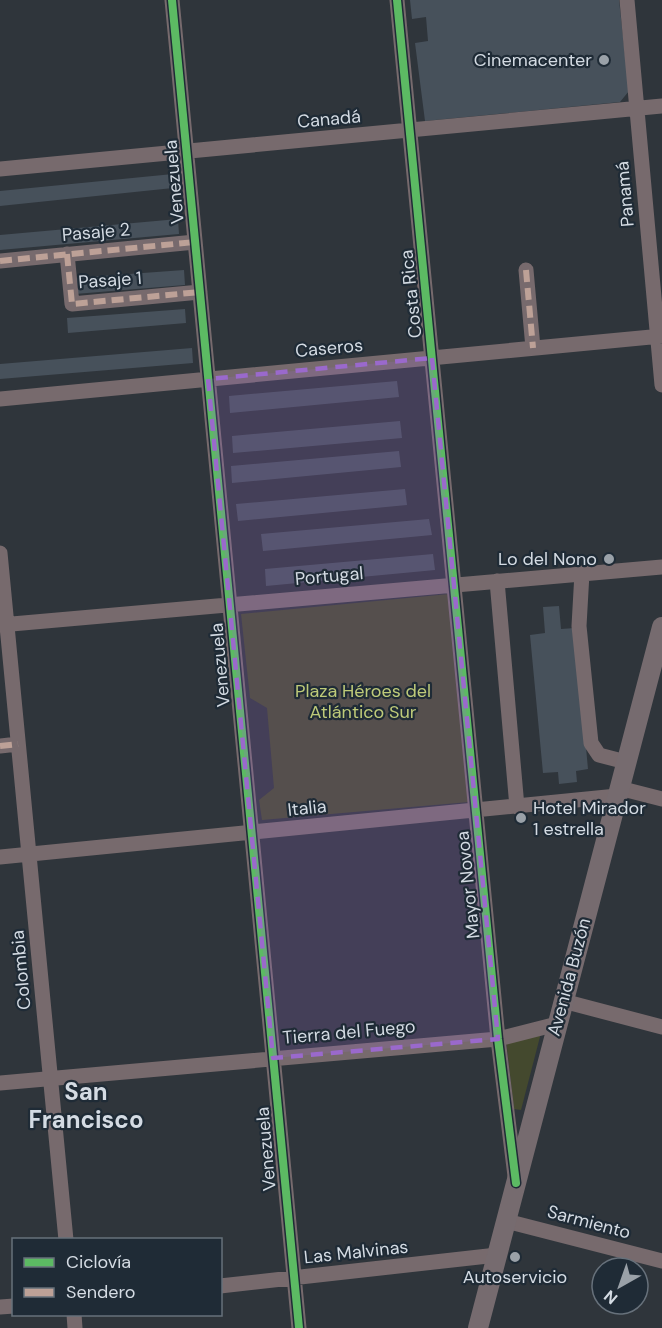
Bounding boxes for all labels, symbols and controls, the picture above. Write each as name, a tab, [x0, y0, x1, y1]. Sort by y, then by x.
place label: Cinemacenter	[474, 48, 592, 72]
marker: Cinemacenter	[597, 53, 611, 67]
street label: Canadá	[296, 104, 362, 134]
street label: Venezuela	[158, 139, 190, 225]
street label: Panamá	[610, 160, 640, 228]
street label: Pasaje 2	[61, 217, 131, 247]
street label: Costa Rica	[394, 249, 428, 339]
street label: Pasaje 1	[77, 266, 143, 294]
street label: Caseros	[294, 333, 364, 363]
place label: Lo del Nono	[498, 547, 597, 571]
marker: Lo del Nono	[602, 552, 616, 566]
street label: Portugal	[294, 561, 364, 591]
street label: Venezuela	[204, 622, 236, 708]
park label: Plaza Héroes del Atlántico Sur	[295, 679, 431, 724]
street label: Italia	[286, 794, 328, 822]
place label: Hotel Mirador 1 estrella	[533, 796, 646, 841]
marker: Hotel Mirador 1 estrella	[514, 811, 528, 825]
street label: Mayor Novoa	[450, 830, 486, 940]
street label: Avenida Buzón	[542, 915, 596, 1039]
street label: Colombia	[6, 929, 36, 1011]
street label: Tierra del Fuego	[282, 1014, 416, 1050]
district label: San Francisco	[28, 1076, 144, 1135]
street label: Venezuela	[250, 1106, 282, 1192]
street label: Sarmiento	[545, 1199, 633, 1245]
street label: Las Malvinas	[303, 1235, 409, 1269]
legend	[12, 1238, 222, 1316]
text: Ciclovía	[66, 1250, 131, 1274]
marker: Autoservicio	[508, 1250, 522, 1264]
north arrow	[590, 1256, 650, 1316]
place label: Autoservicio	[463, 1265, 567, 1289]
text: Sendero	[66, 1280, 136, 1304]
text: N	[599, 1285, 622, 1309]

